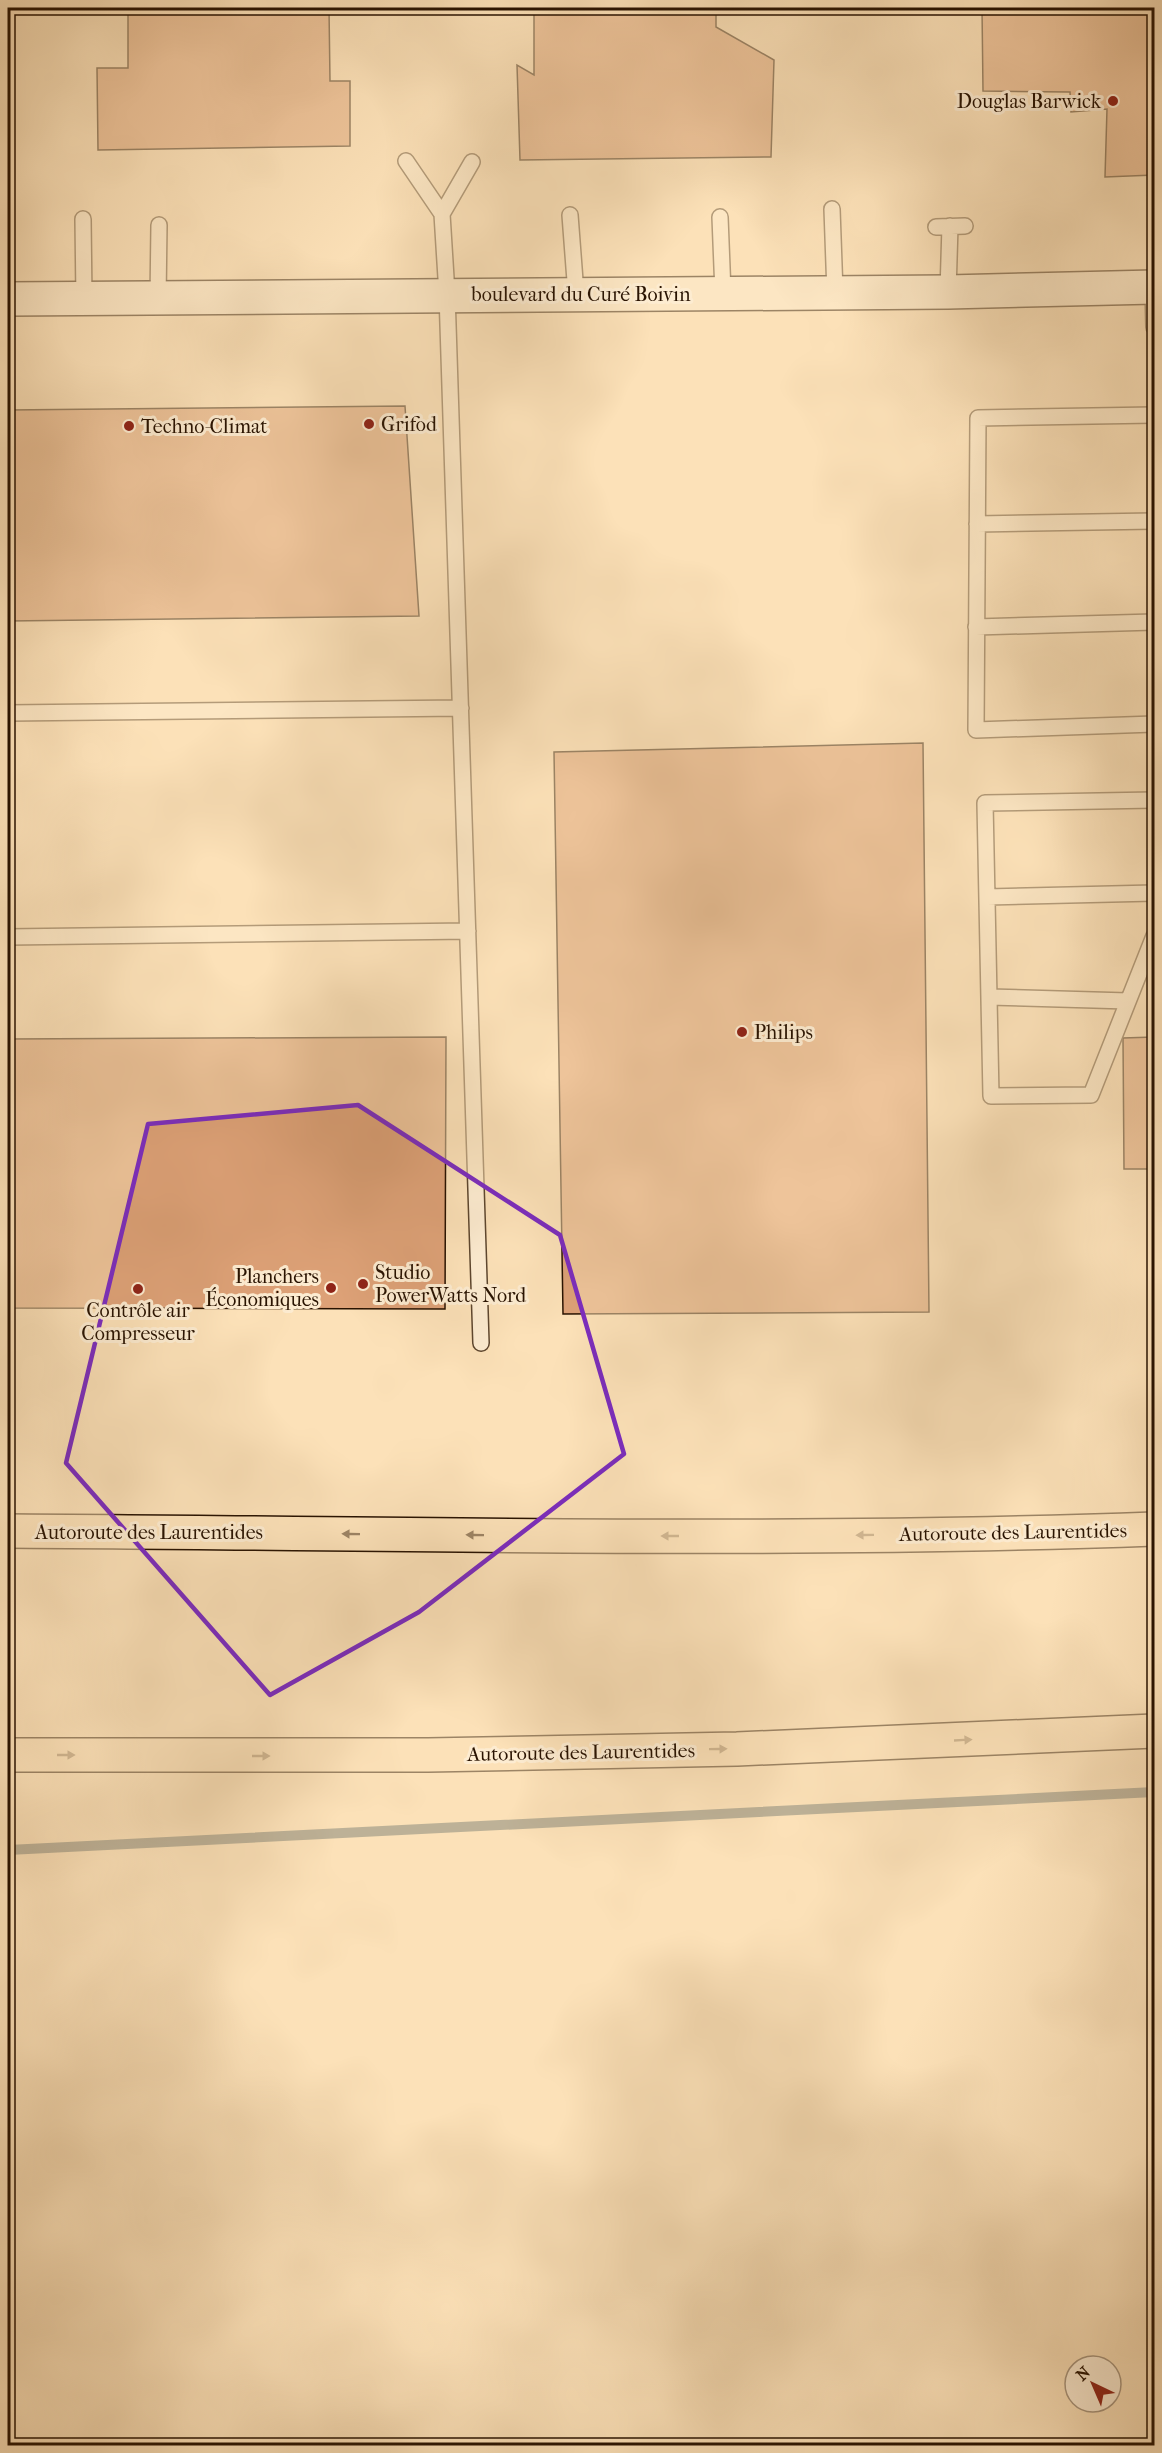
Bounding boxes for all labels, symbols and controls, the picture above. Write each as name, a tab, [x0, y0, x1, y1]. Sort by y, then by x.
place label: Douglas Barwick	[957, 90, 1102, 113]
marker: Douglas Barwick	[1106, 94, 1120, 108]
street label: boulevard du Curé Boivin	[470, 283, 691, 306]
place label: Grifod	[381, 413, 438, 436]
place label: Techno-Climat	[141, 415, 267, 438]
marker: Grifod	[362, 417, 376, 431]
marker: Techno-Climat	[122, 419, 136, 433]
place label: Philips	[754, 1021, 813, 1044]
marker: Philips	[735, 1025, 749, 1039]
place label: Studio PowerWatts Nord	[375, 1261, 527, 1307]
place label: Planchers Économiques	[205, 1265, 319, 1311]
marker: Studio PowerWatts Nord	[356, 1277, 370, 1291]
marker: Planchers Économiques	[324, 1281, 338, 1295]
marker: Contrôle air Compresseur	[131, 1282, 145, 1296]
place label: Contrôle air Compresseur	[81, 1299, 195, 1345]
street label: Autoroute des Laurentides	[898, 1519, 1127, 1546]
street label: Autoroute des Laurentides	[34, 1521, 263, 1544]
one-way arrow	[341, 1529, 360, 1539]
one-way arrow	[466, 1530, 485, 1540]
one-way arrow	[856, 1530, 875, 1540]
one-way arrow	[661, 1531, 680, 1541]
one-way arrow	[954, 1736, 973, 1745]
street label: Autoroute des Laurentides	[466, 1739, 695, 1766]
one-way arrow	[709, 1744, 728, 1754]
one-way arrow	[56, 1750, 75, 1760]
one-way arrow	[251, 1751, 270, 1761]
north arrow	[1063, 2354, 1123, 2414]
text: N	[1072, 2362, 1095, 2385]

